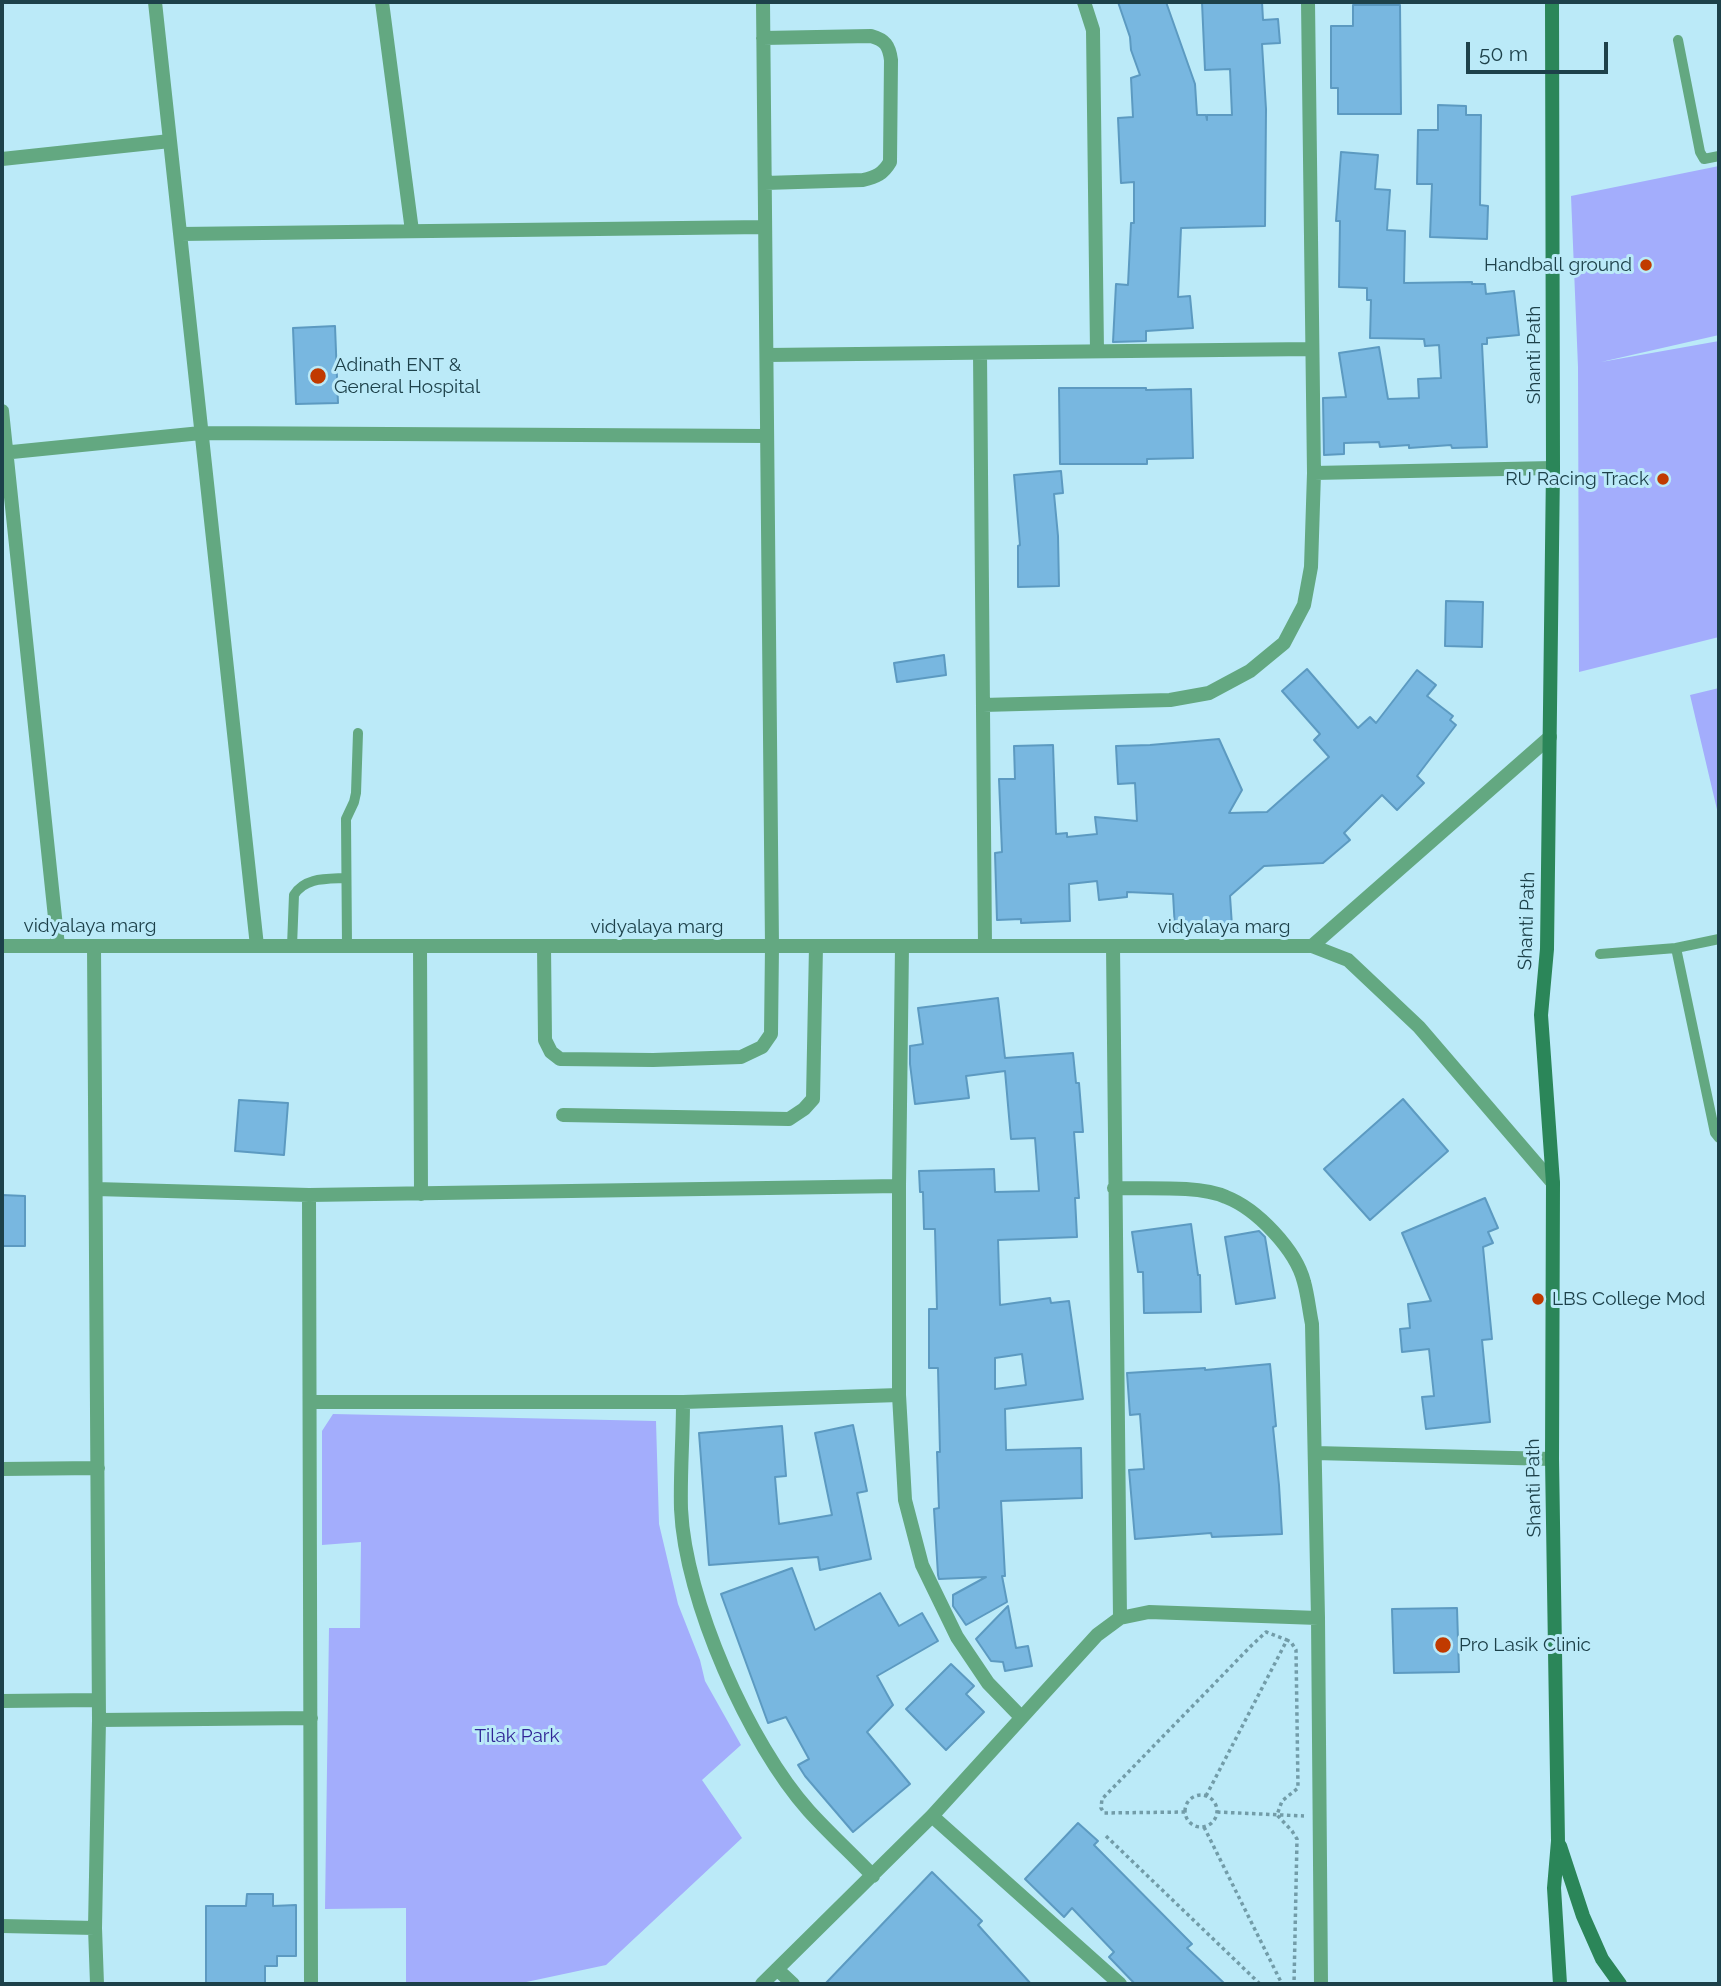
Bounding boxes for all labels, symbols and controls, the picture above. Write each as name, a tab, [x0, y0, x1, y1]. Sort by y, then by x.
scale bar	[1469, 28, 1611, 72]
text: 50 m	[1479, 41, 1528, 66]
place label: Handball ground	[1484, 254, 1632, 276]
marker: Handball ground	[1638, 257, 1654, 273]
street label: Shanti Path	[1523, 306, 1545, 404]
place label: Adinath ENT & General Hospital	[334, 354, 480, 398]
marker: Adinath ENT & General Hospital	[308, 366, 328, 386]
place label: RU Racing Track	[1505, 468, 1649, 490]
marker: RU Racing Track	[1655, 471, 1671, 487]
street label: Shanti Path	[1514, 871, 1540, 971]
street label: vidyalaya marg	[24, 915, 156, 937]
street label: vidyalaya marg	[591, 916, 723, 938]
street label: vidyalaya marg	[1158, 916, 1290, 938]
place label: LBS College Mod	[1552, 1288, 1705, 1310]
marker: LBS College Mod	[1530, 1291, 1546, 1307]
street label: Shanti Path	[1522, 1438, 1546, 1538]
place label: Pro Lasik Clinic	[1459, 1634, 1591, 1656]
marker: Pro Lasik Clinic	[1433, 1635, 1453, 1655]
park label: Tilak Park	[475, 1725, 559, 1747]

